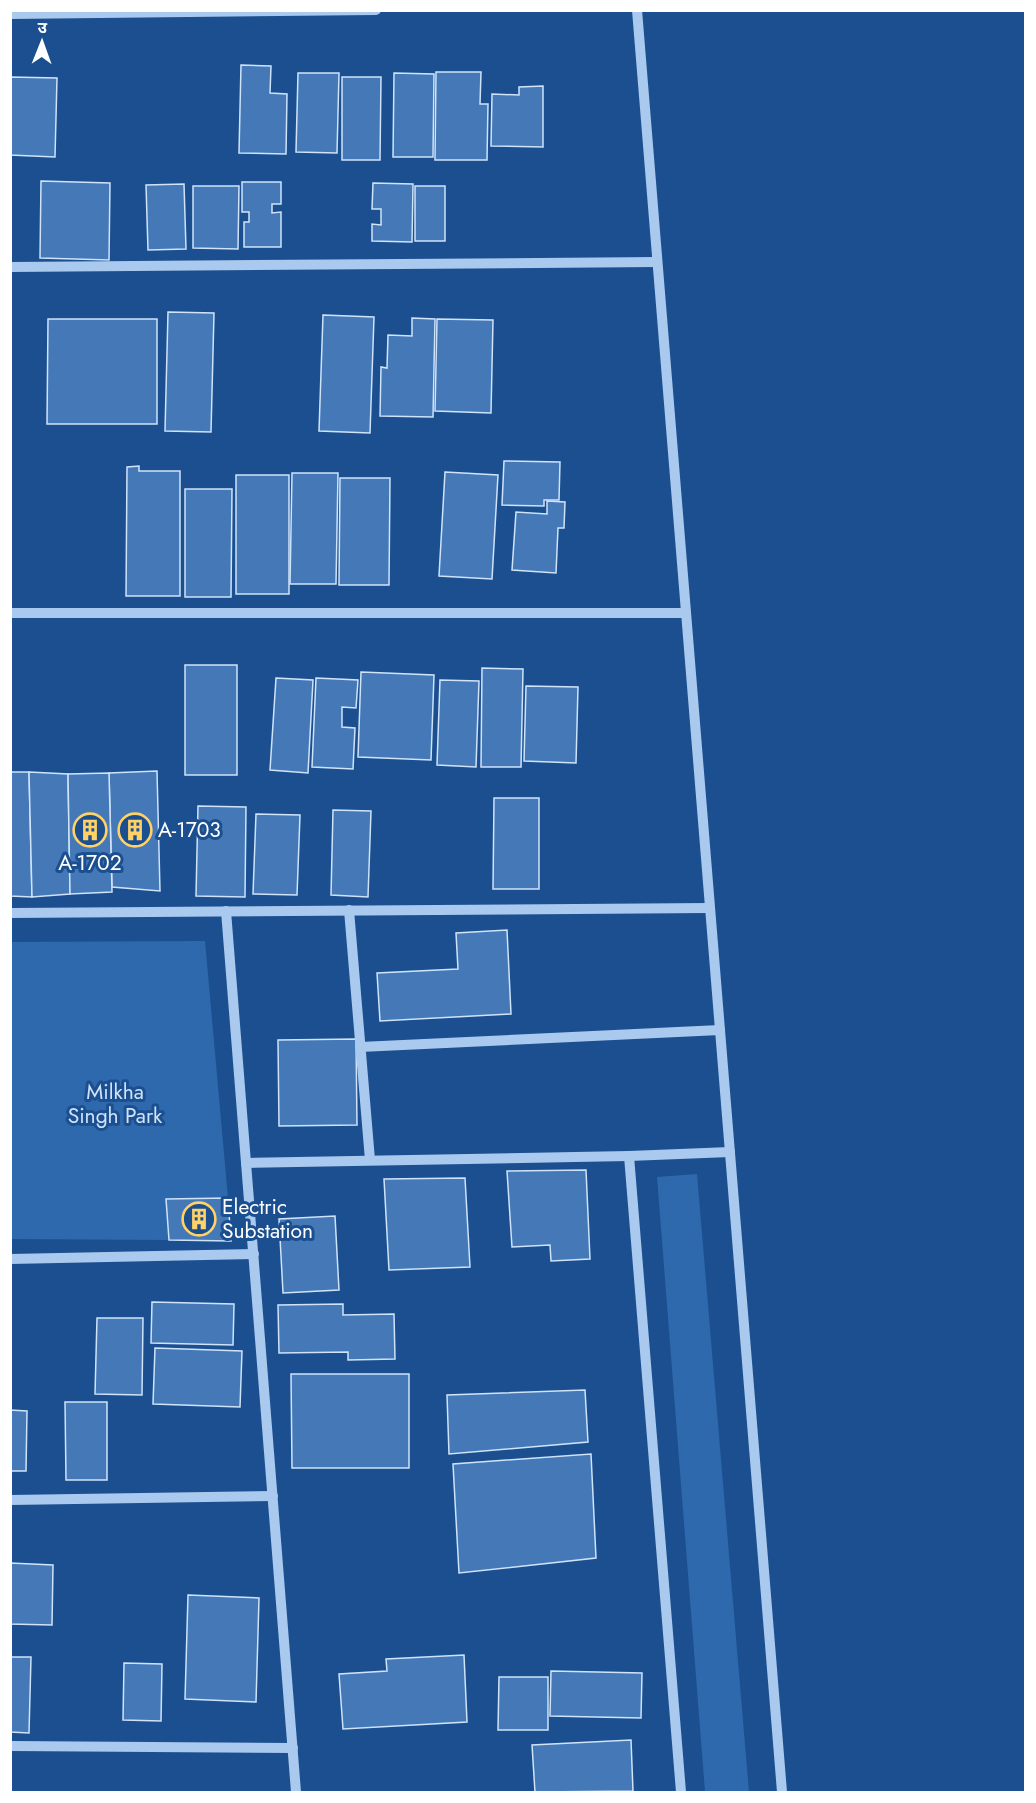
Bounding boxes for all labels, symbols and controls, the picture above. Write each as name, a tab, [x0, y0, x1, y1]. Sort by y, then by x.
north arrow	[12, 12, 72, 72]
text: उ	[37, 16, 48, 39]
building icon: A-1702	[72, 812, 108, 848]
building icon: A-1703	[117, 812, 153, 848]
place label: A-1703	[158, 815, 221, 845]
place label: A-1702	[58, 848, 122, 878]
park label: Milkha Singh Park	[68, 1077, 163, 1131]
place label: Electric Substation	[222, 1192, 313, 1246]
building icon: Electric Substation	[181, 1201, 217, 1237]

